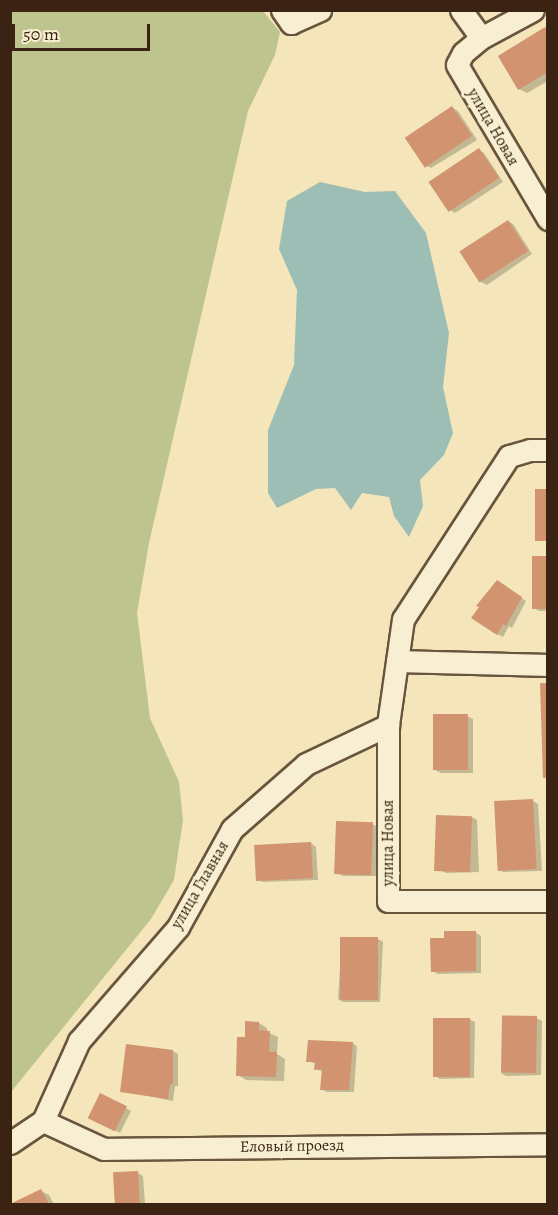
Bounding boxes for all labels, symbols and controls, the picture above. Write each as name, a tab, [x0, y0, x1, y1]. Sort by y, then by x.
scale bar	[15, 12, 153, 50]
text: 50 m	[23, 22, 59, 46]
street label: улица Новая	[463, 85, 523, 169]
street label: улица Новая	[378, 800, 398, 886]
street label: улица Главная	[167, 838, 233, 932]
street label: Еловый проезд	[240, 1135, 344, 1157]

